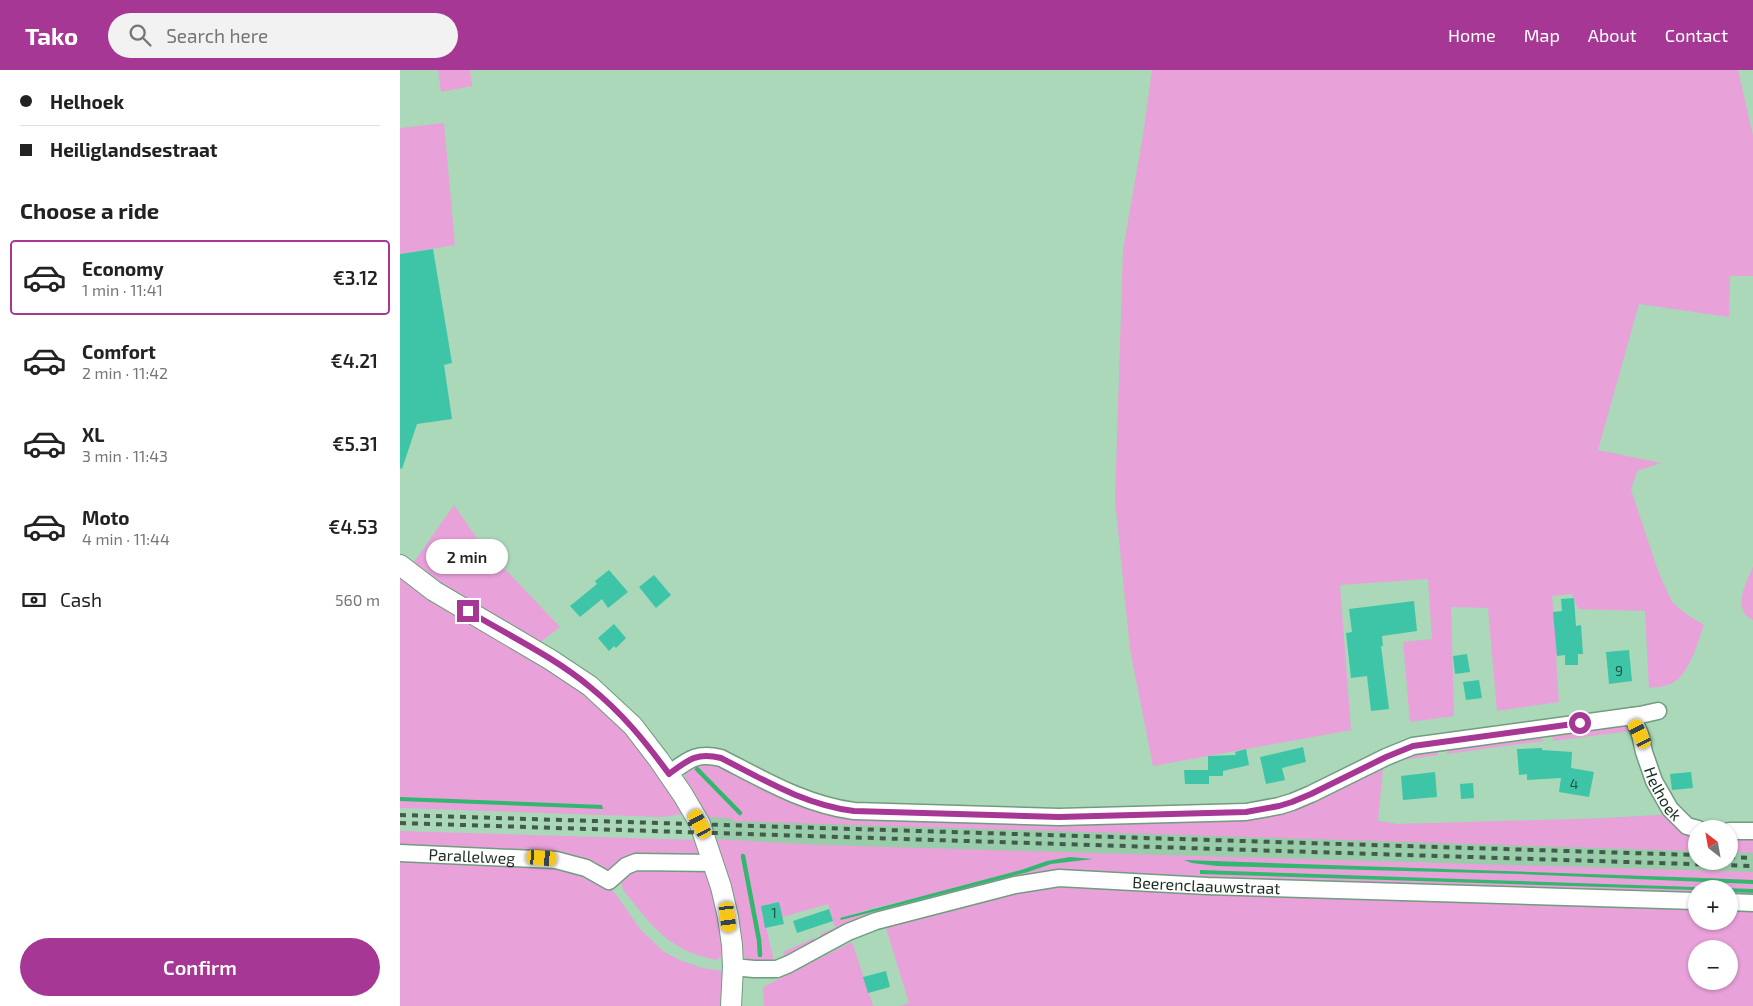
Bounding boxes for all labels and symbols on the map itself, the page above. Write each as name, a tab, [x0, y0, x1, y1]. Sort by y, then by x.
callout: 2 min	[427, 538, 509, 574]
route end	[457, 600, 479, 622]
house number: 9	[1615, 662, 1623, 679]
route start	[1569, 712, 1591, 734]
car	[1626, 717, 1653, 751]
street label: Helhoek	[1641, 764, 1686, 824]
house number: 4	[1570, 775, 1578, 792]
car	[686, 807, 713, 841]
north arrow	[1688, 820, 1738, 870]
street label: Parallelweg	[428, 844, 516, 867]
car	[526, 849, 557, 867]
street label: Beerenclaauwstraat	[1132, 872, 1281, 897]
car	[718, 901, 737, 933]
house number: 1	[771, 904, 777, 921]

